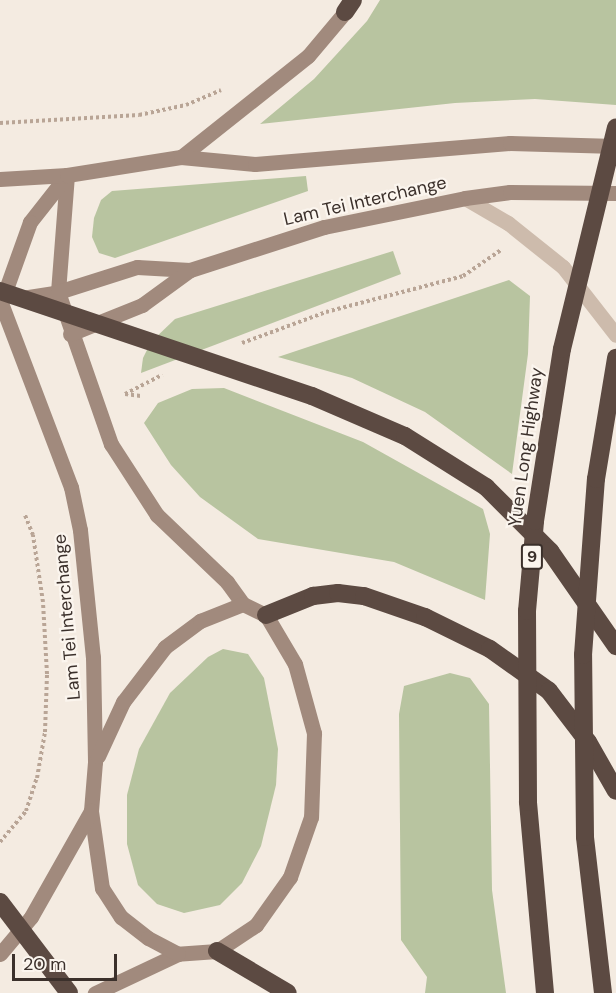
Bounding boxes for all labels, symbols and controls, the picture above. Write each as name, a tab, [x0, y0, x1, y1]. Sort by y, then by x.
street label: Lam Tei Interchange	[281, 172, 449, 230]
street label: Yuen Long Highway	[504, 366, 548, 528]
street label: Lam Tei Interchange	[49, 533, 85, 701]
road number: 9	[520, 544, 544, 570]
scale bar	[15, 942, 120, 980]
text: 20 m	[23, 952, 66, 976]

